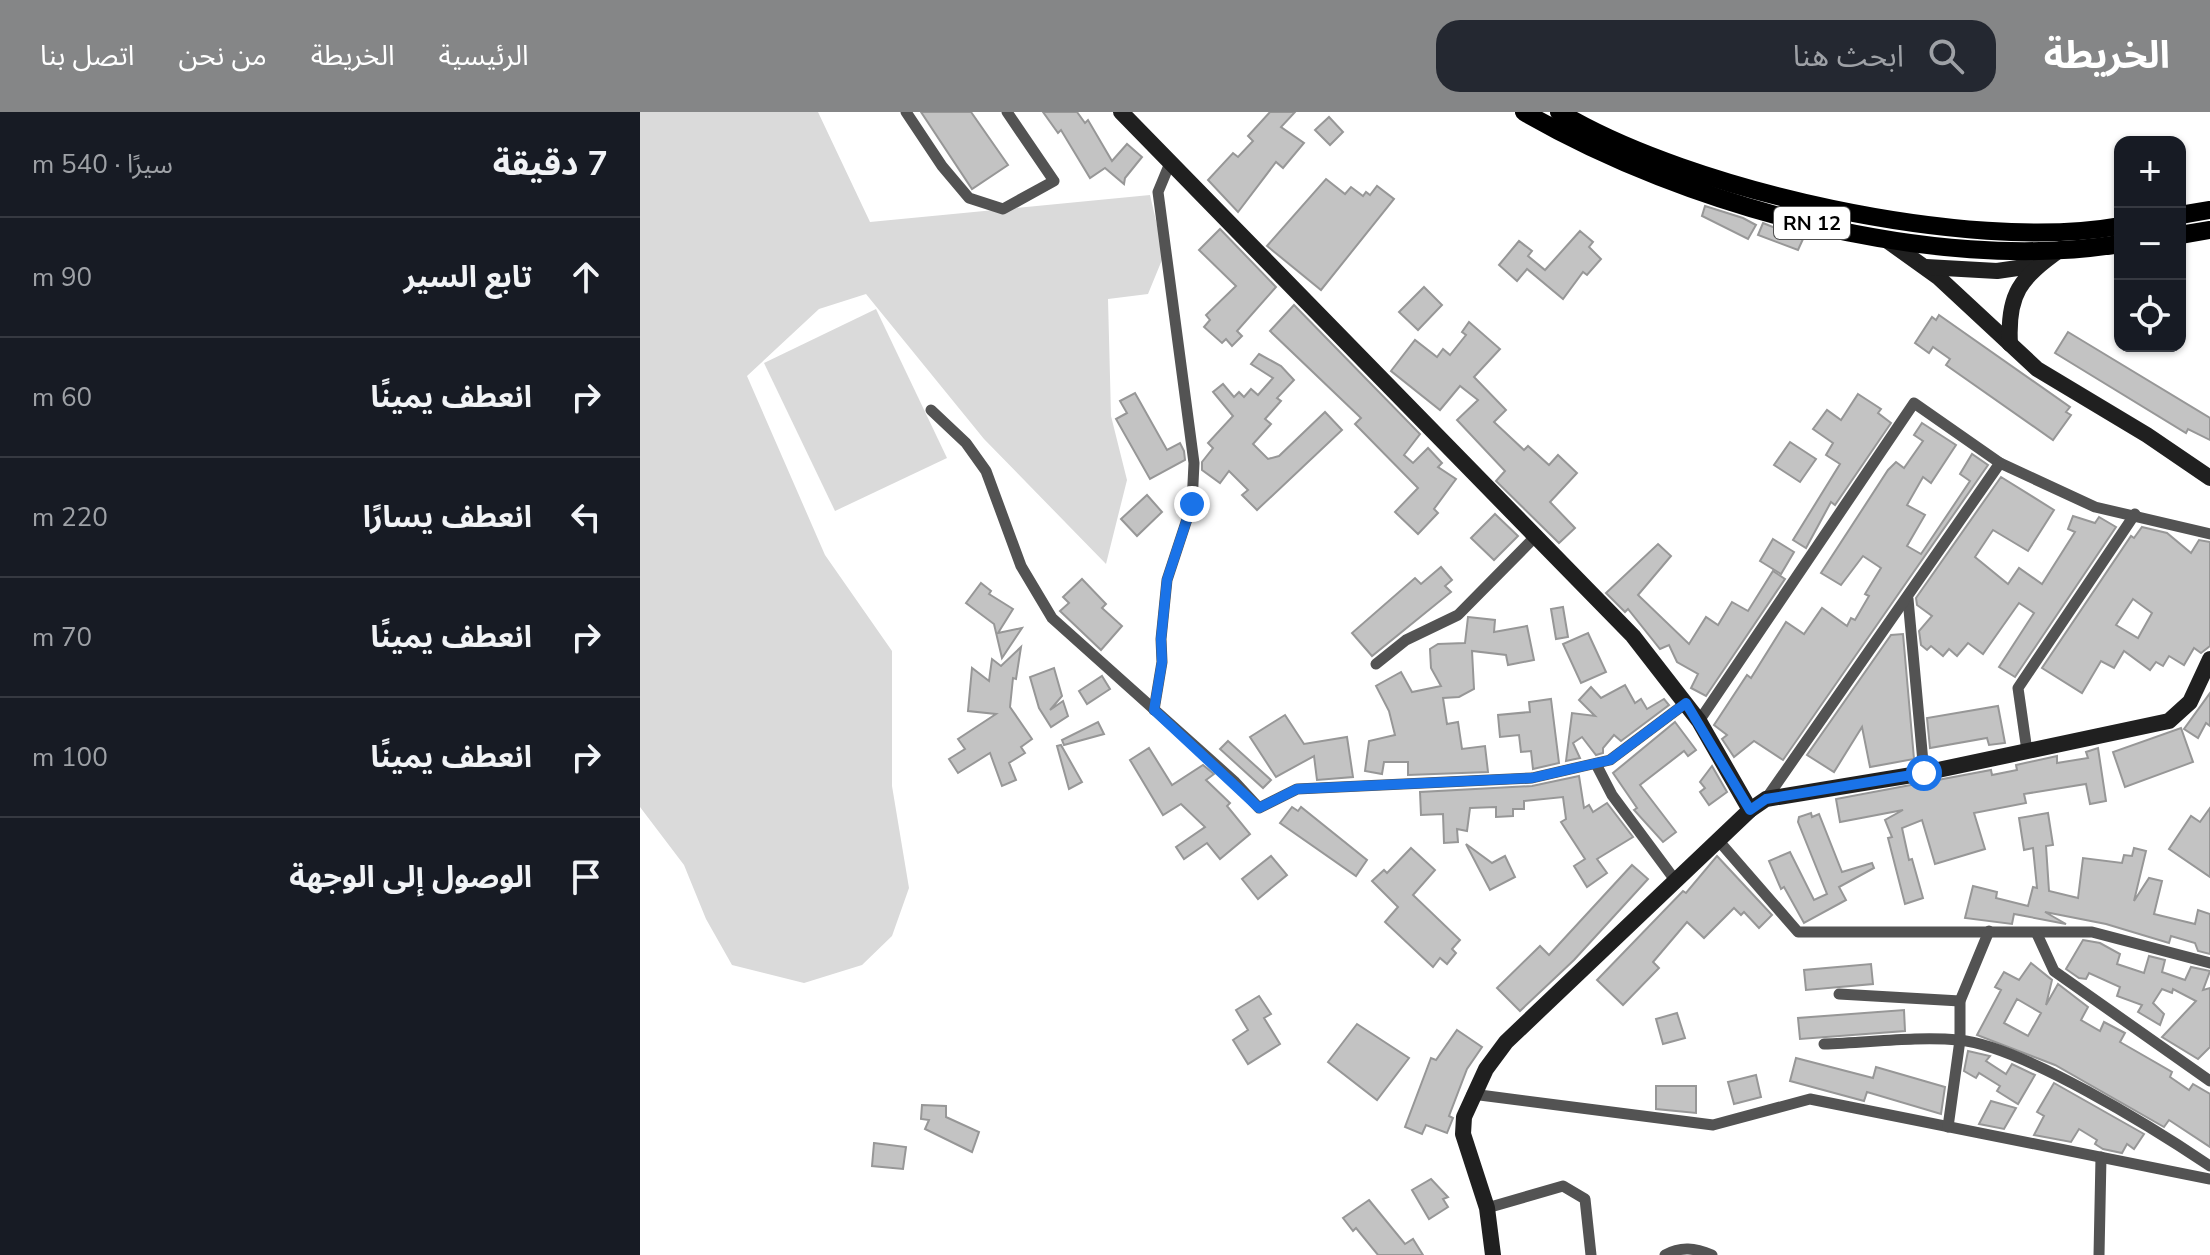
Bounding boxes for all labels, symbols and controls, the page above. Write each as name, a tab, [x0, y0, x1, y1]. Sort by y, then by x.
search box	[1436, 20, 1996, 92]
text: الخريطة	[2044, 30, 2170, 81]
icon: search	[1924, 34, 1968, 78]
text: ابحث هنا	[1793, 36, 1904, 77]
text: اتصل بنا	[40, 37, 135, 75]
text: من نحن	[179, 37, 267, 75]
text: الخريطة	[311, 37, 395, 75]
text: الرئيسية	[439, 37, 529, 75]
map controls	[2114, 136, 2186, 352]
button: +	[2114, 136, 2186, 208]
text: 7 دقيقة	[493, 141, 608, 187]
text: سيرًا · 540 m	[32, 147, 173, 182]
road number: RN 12	[1774, 207, 1850, 239]
button: −	[2114, 208, 2186, 280]
icon: ahead	[564, 255, 608, 299]
text: تابع السير	[404, 257, 532, 298]
text: 90 m	[32, 260, 92, 295]
button: locate	[2114, 280, 2186, 352]
icon: right	[564, 375, 608, 419]
text: انعطف يمينًا	[371, 377, 532, 418]
text: 60 m	[32, 380, 92, 415]
route end	[1174, 486, 1210, 522]
icon: left	[564, 495, 608, 539]
text: انعطف يسارًا	[363, 497, 532, 538]
text: 220 m	[32, 500, 108, 535]
icon: right	[564, 615, 608, 659]
text: انعطف يمينًا	[371, 617, 532, 658]
text: 70 m	[32, 620, 92, 655]
icon: right	[564, 735, 608, 779]
text: انعطف يمينًا	[371, 737, 532, 778]
text: 100 m	[32, 740, 108, 775]
route start	[1906, 755, 1942, 791]
icon: arrive	[564, 855, 608, 899]
text: الوصول إلى الوجهة	[289, 857, 532, 898]

